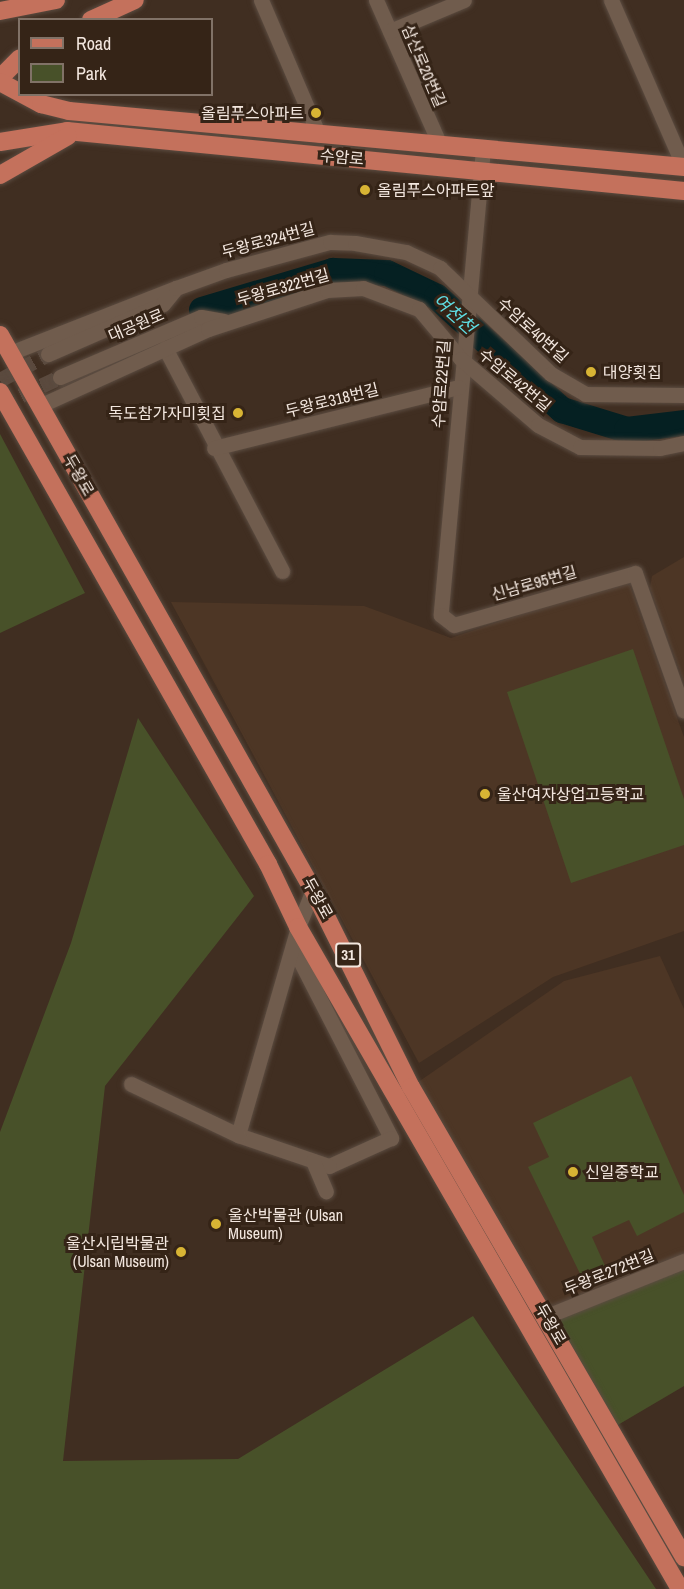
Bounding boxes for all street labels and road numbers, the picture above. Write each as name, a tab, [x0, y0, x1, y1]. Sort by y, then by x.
street label: 삼산로20번길	[398, 22, 450, 110]
street label: 수암로	[319, 146, 365, 168]
street label: 두왕로324번길	[219, 218, 317, 262]
street label: 두왕로322번길	[234, 265, 332, 309]
street label: 수암로40번길	[494, 293, 572, 367]
street label: 대공원로	[105, 305, 167, 345]
street label: 수암로22번길	[428, 339, 454, 429]
street label: 수암로42번길	[475, 344, 555, 416]
street label: 두왕로318번길	[283, 379, 381, 421]
street label: 두왕로	[60, 451, 98, 499]
street label: 신남로95번길	[489, 562, 579, 604]
street label: 두왕로	[299, 874, 337, 922]
road number: 31	[334, 943, 362, 967]
street label: 두왕로272번길	[561, 1245, 657, 1299]
street label: 두왕로	[532, 1300, 570, 1348]

